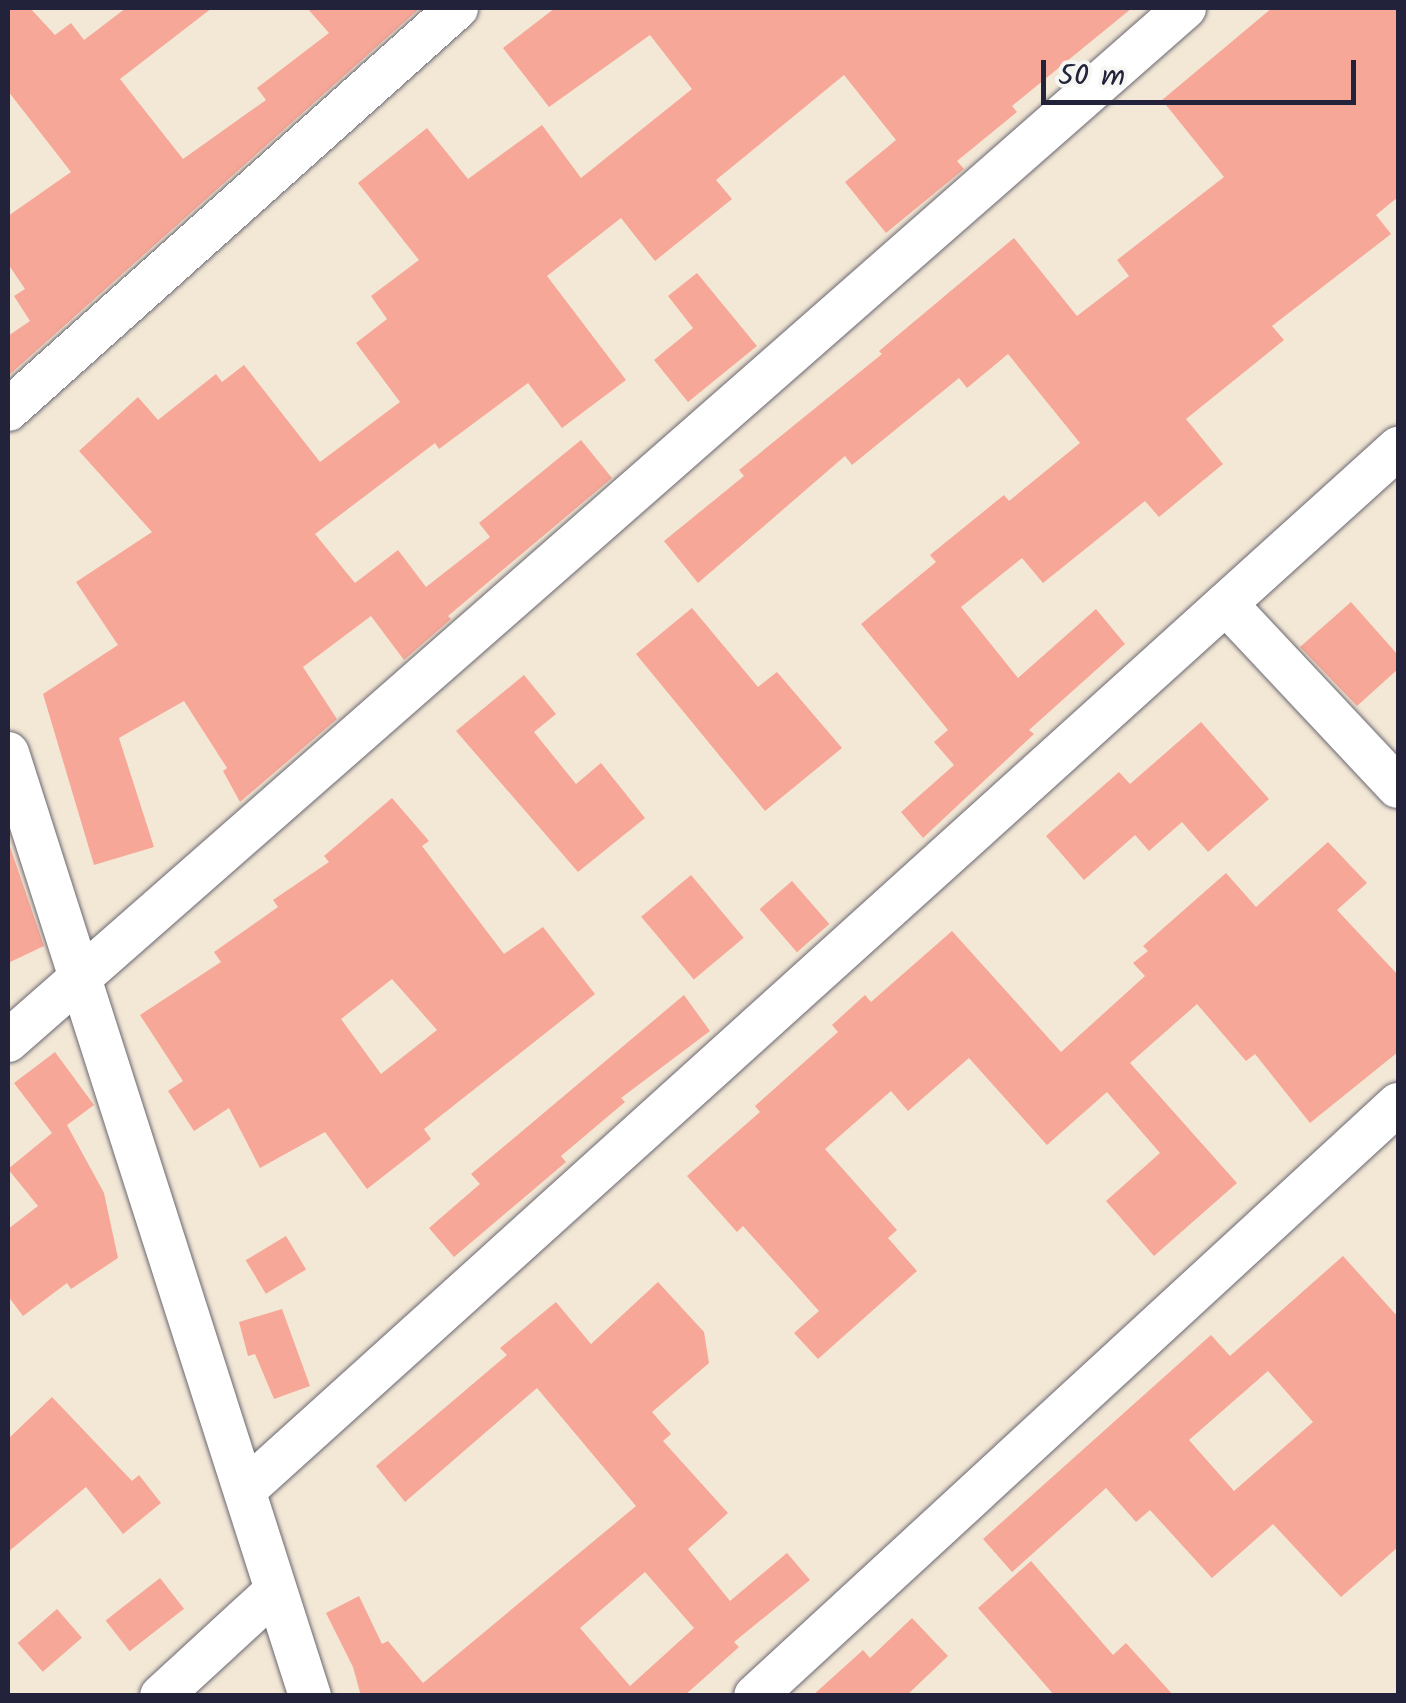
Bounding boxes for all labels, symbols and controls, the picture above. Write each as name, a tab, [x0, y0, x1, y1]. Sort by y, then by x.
scale bar	[1046, 40, 1361, 102]
text: 50 m	[1058, 53, 1125, 101]

